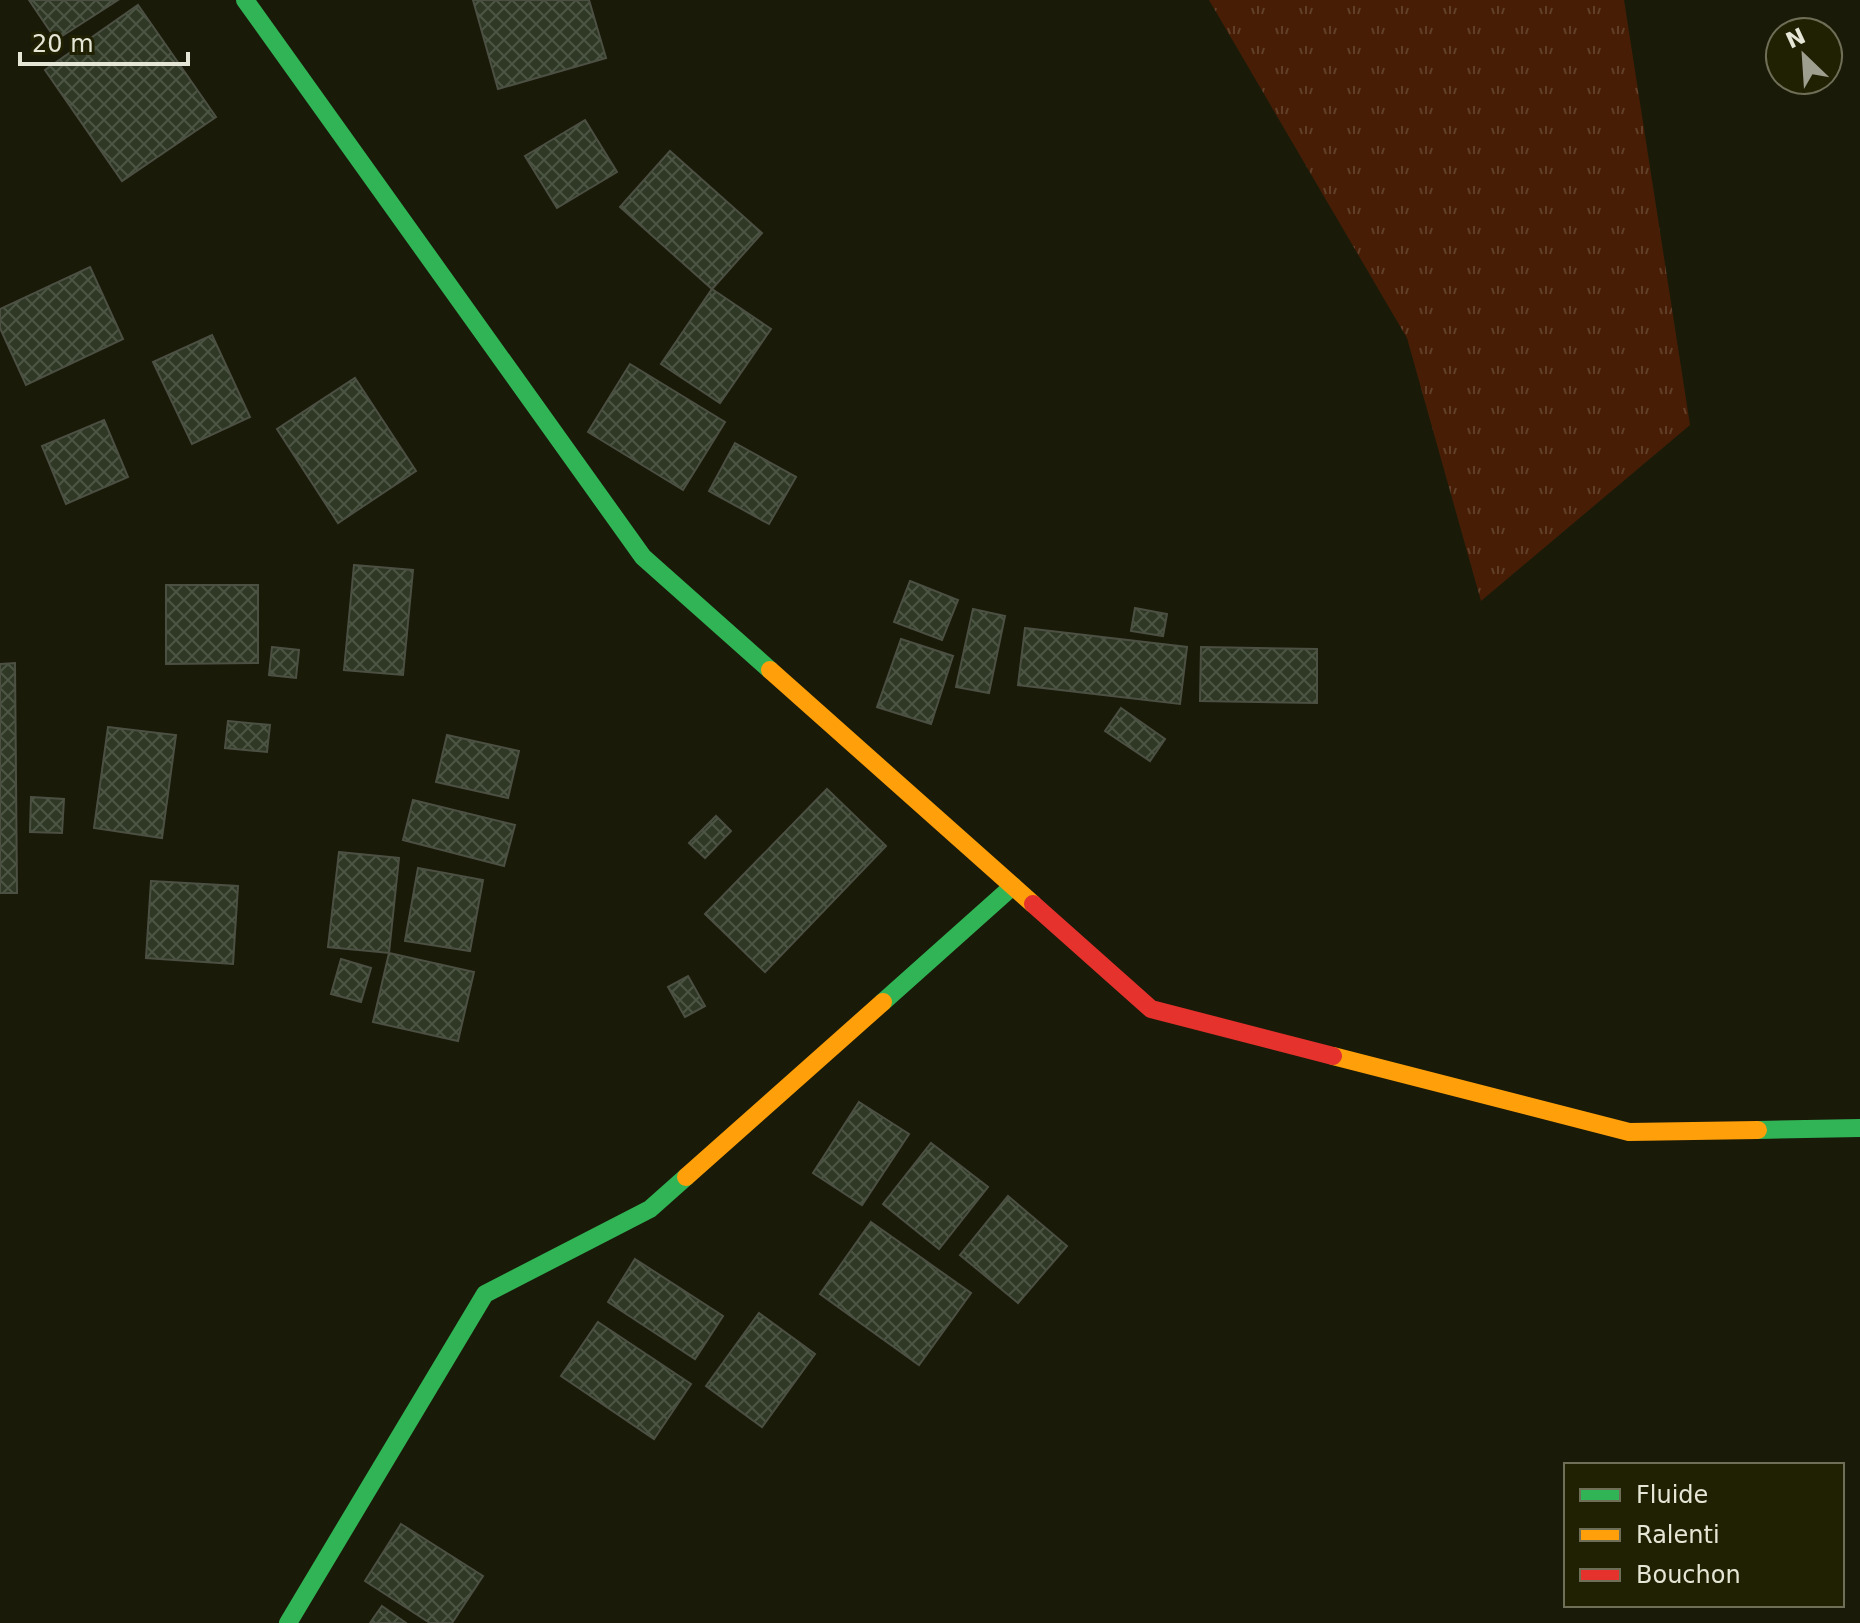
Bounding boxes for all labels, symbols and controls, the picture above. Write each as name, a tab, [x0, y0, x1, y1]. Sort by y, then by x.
scale bar	[20, 16, 188, 66]
north arrow	[1764, 16, 1844, 96]
text: N	[1782, 23, 1809, 54]
text: 20 m	[32, 30, 94, 58]
legend	[1564, 1463, 1844, 1607]
text: Fluide	[1636, 1481, 1708, 1509]
text: Ralenti	[1636, 1521, 1720, 1549]
text: Bouchon	[1636, 1561, 1741, 1589]

